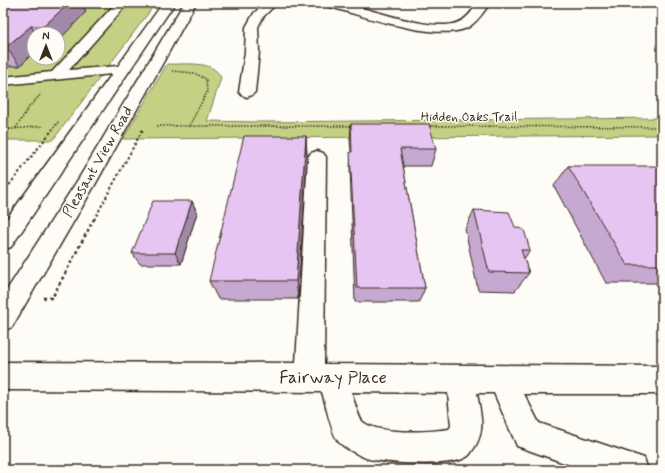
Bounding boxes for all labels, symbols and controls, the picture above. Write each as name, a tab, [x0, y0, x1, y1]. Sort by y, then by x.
north arrow	[26, 26, 66, 66]
text: N	[42, 30, 50, 44]
street label: Pleasant View Road	[58, 103, 138, 221]
street label: Hidden Oaks Trail	[421, 109, 517, 126]
street label: Fairway Place	[279, 366, 387, 390]

